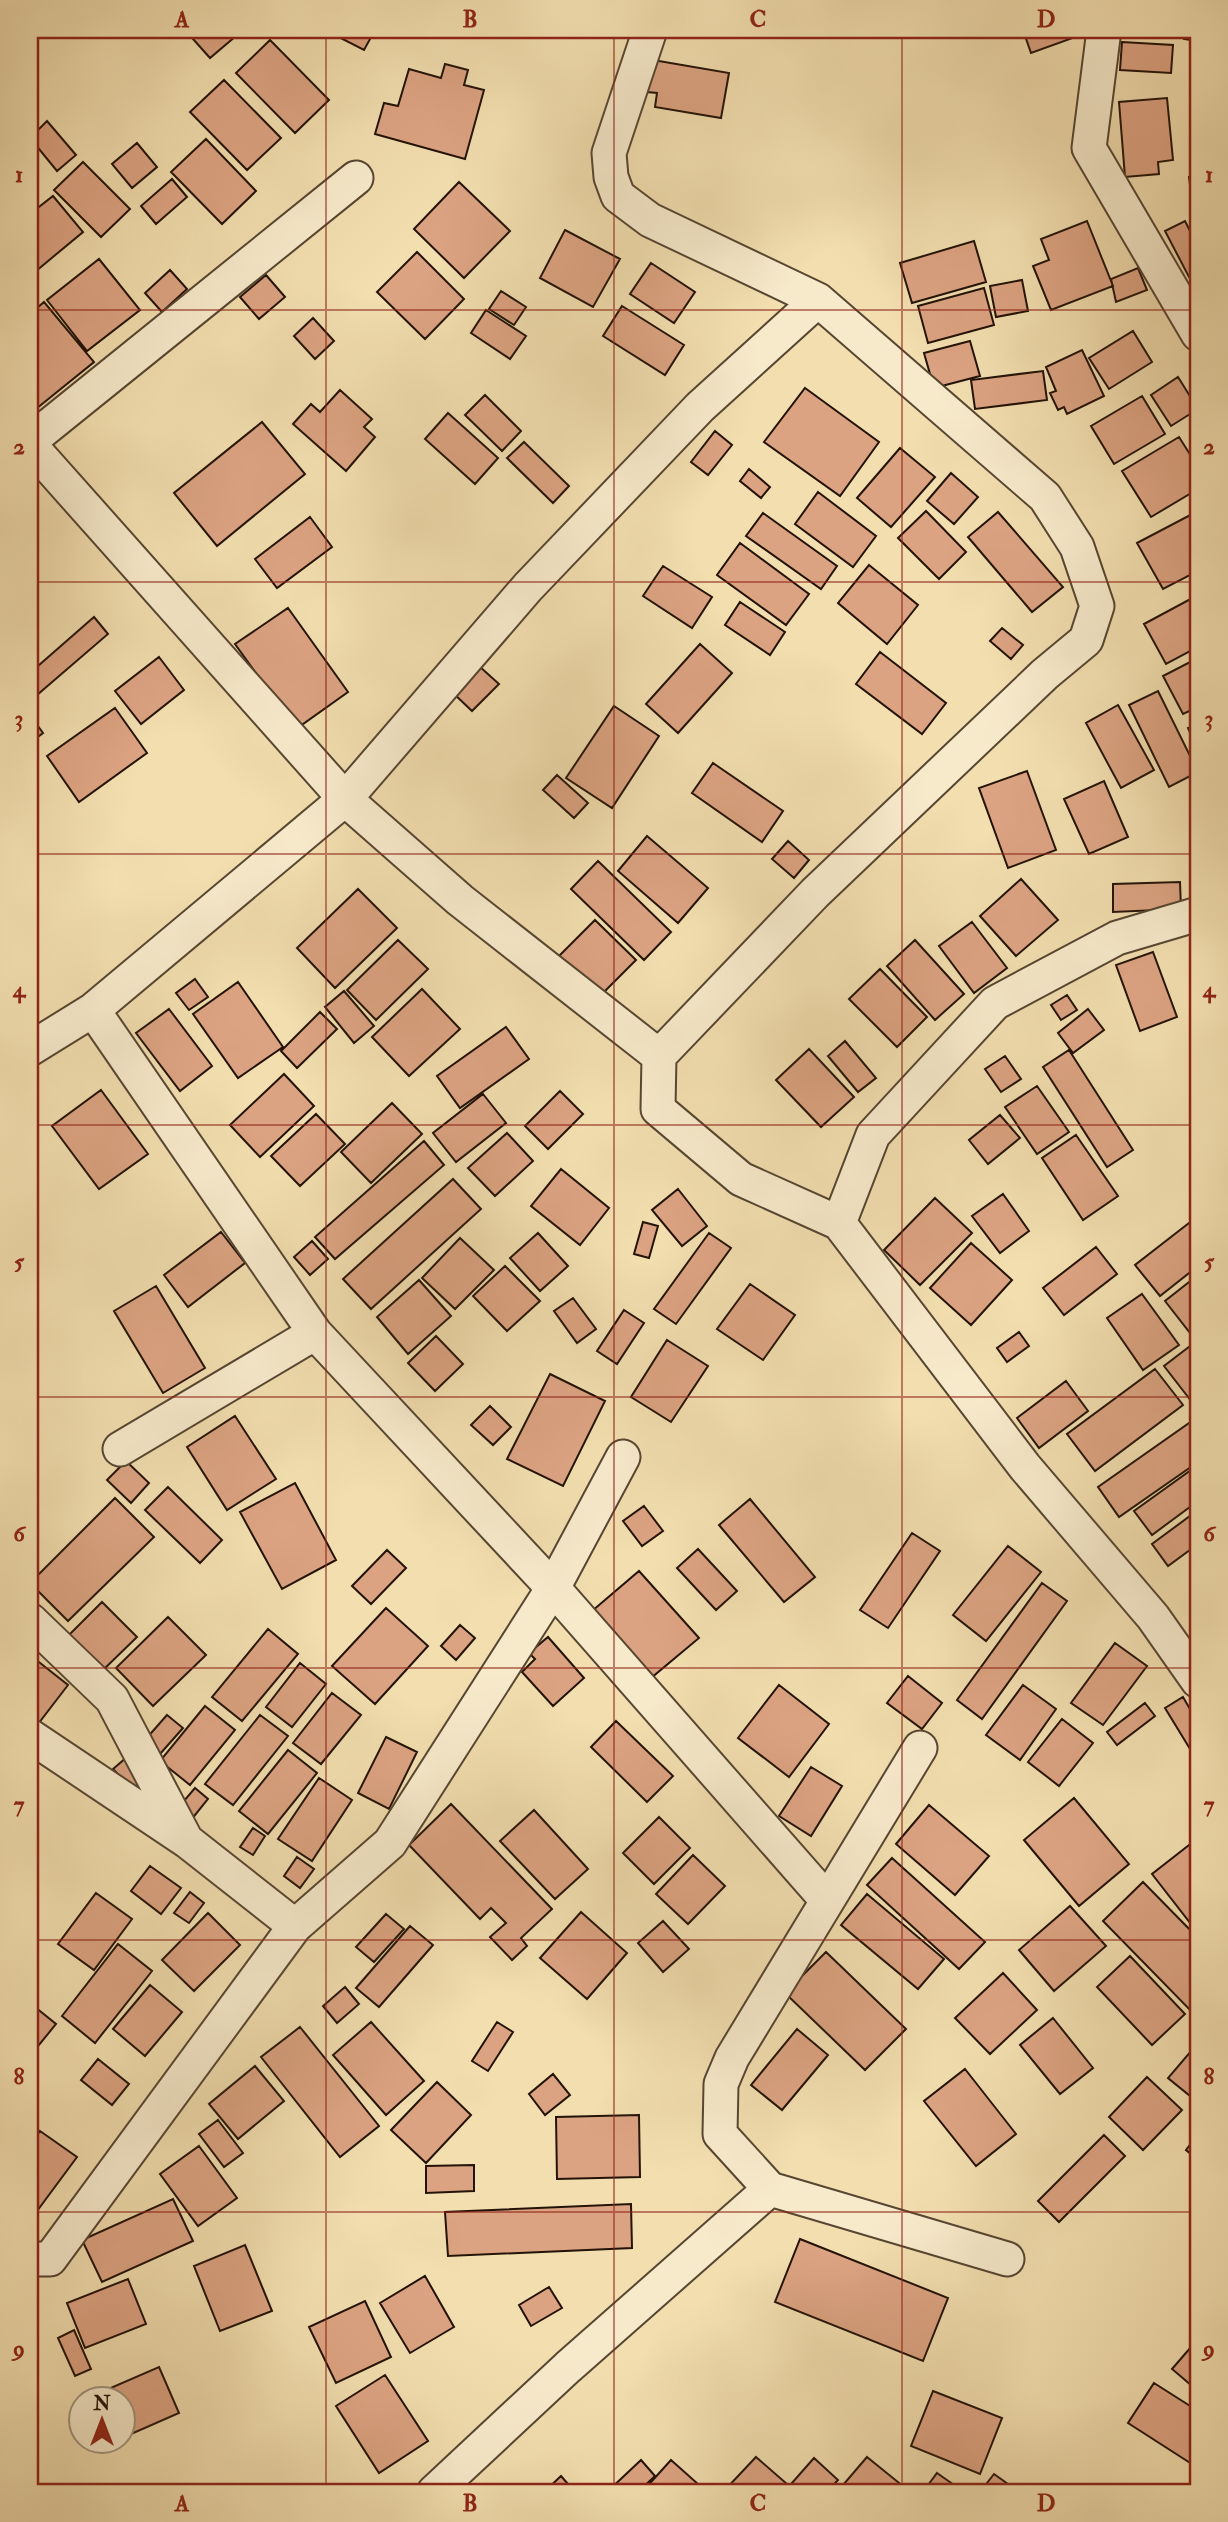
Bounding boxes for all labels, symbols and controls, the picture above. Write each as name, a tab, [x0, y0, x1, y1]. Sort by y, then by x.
text: A	[174, 5, 190, 34]
text: B	[462, 5, 478, 34]
text: C	[750, 5, 766, 34]
text: D	[1037, 5, 1055, 34]
text: 1	[15, 160, 23, 189]
text: 1	[1205, 160, 1213, 189]
text: 2	[13, 432, 25, 461]
text: 2	[1203, 432, 1215, 461]
text: 3	[15, 704, 23, 733]
text: 3	[1205, 704, 1213, 733]
text: 4	[12, 975, 27, 1004]
text: 4	[1202, 975, 1217, 1004]
text: 5	[14, 1247, 25, 1276]
text: 5	[1204, 1247, 1215, 1276]
text: 6	[13, 1519, 27, 1548]
text: 6	[1203, 1519, 1217, 1548]
text: 7	[14, 1790, 25, 1819]
text: 7	[1204, 1790, 1215, 1819]
text: 8	[14, 2062, 25, 2091]
text: 8	[1204, 2062, 1215, 2091]
text: 9	[11, 2334, 25, 2363]
text: 9	[1201, 2334, 1215, 2363]
north arrow	[66, 2386, 136, 2456]
text: N	[92, 2392, 111, 2416]
text: A	[174, 2489, 190, 2518]
text: B	[462, 2489, 478, 2518]
text: C	[750, 2489, 766, 2518]
text: D	[1037, 2489, 1055, 2518]

